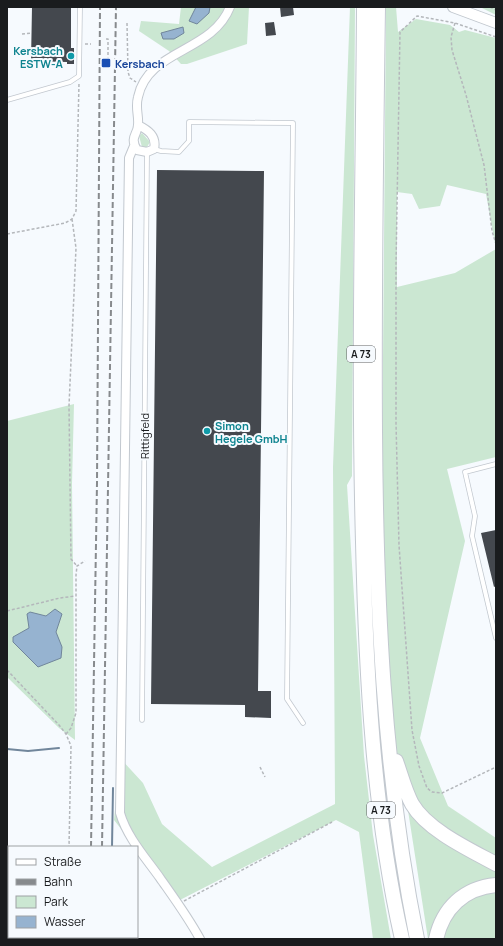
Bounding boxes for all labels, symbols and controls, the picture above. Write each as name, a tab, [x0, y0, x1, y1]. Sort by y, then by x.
place label: Kersbach ESTW-A	[13, 43, 64, 71]
marker: Kersbach ESTW-A	[66, 51, 76, 61]
place label: Kersbach	[115, 56, 165, 71]
marker: Kersbach	[100, 57, 112, 69]
road number: A 73	[347, 346, 375, 362]
street label: Rittigfeld	[137, 413, 152, 459]
place label: Simon Hegele GmbH	[215, 418, 288, 446]
marker: Simon Hegele GmbH	[202, 426, 212, 436]
road number: A 73	[367, 802, 395, 818]
legend	[8, 846, 138, 938]
text: Straße	[44, 853, 81, 870]
text: Bahn	[44, 873, 72, 890]
text: Park	[44, 893, 69, 910]
text: Wasser	[44, 913, 86, 930]

